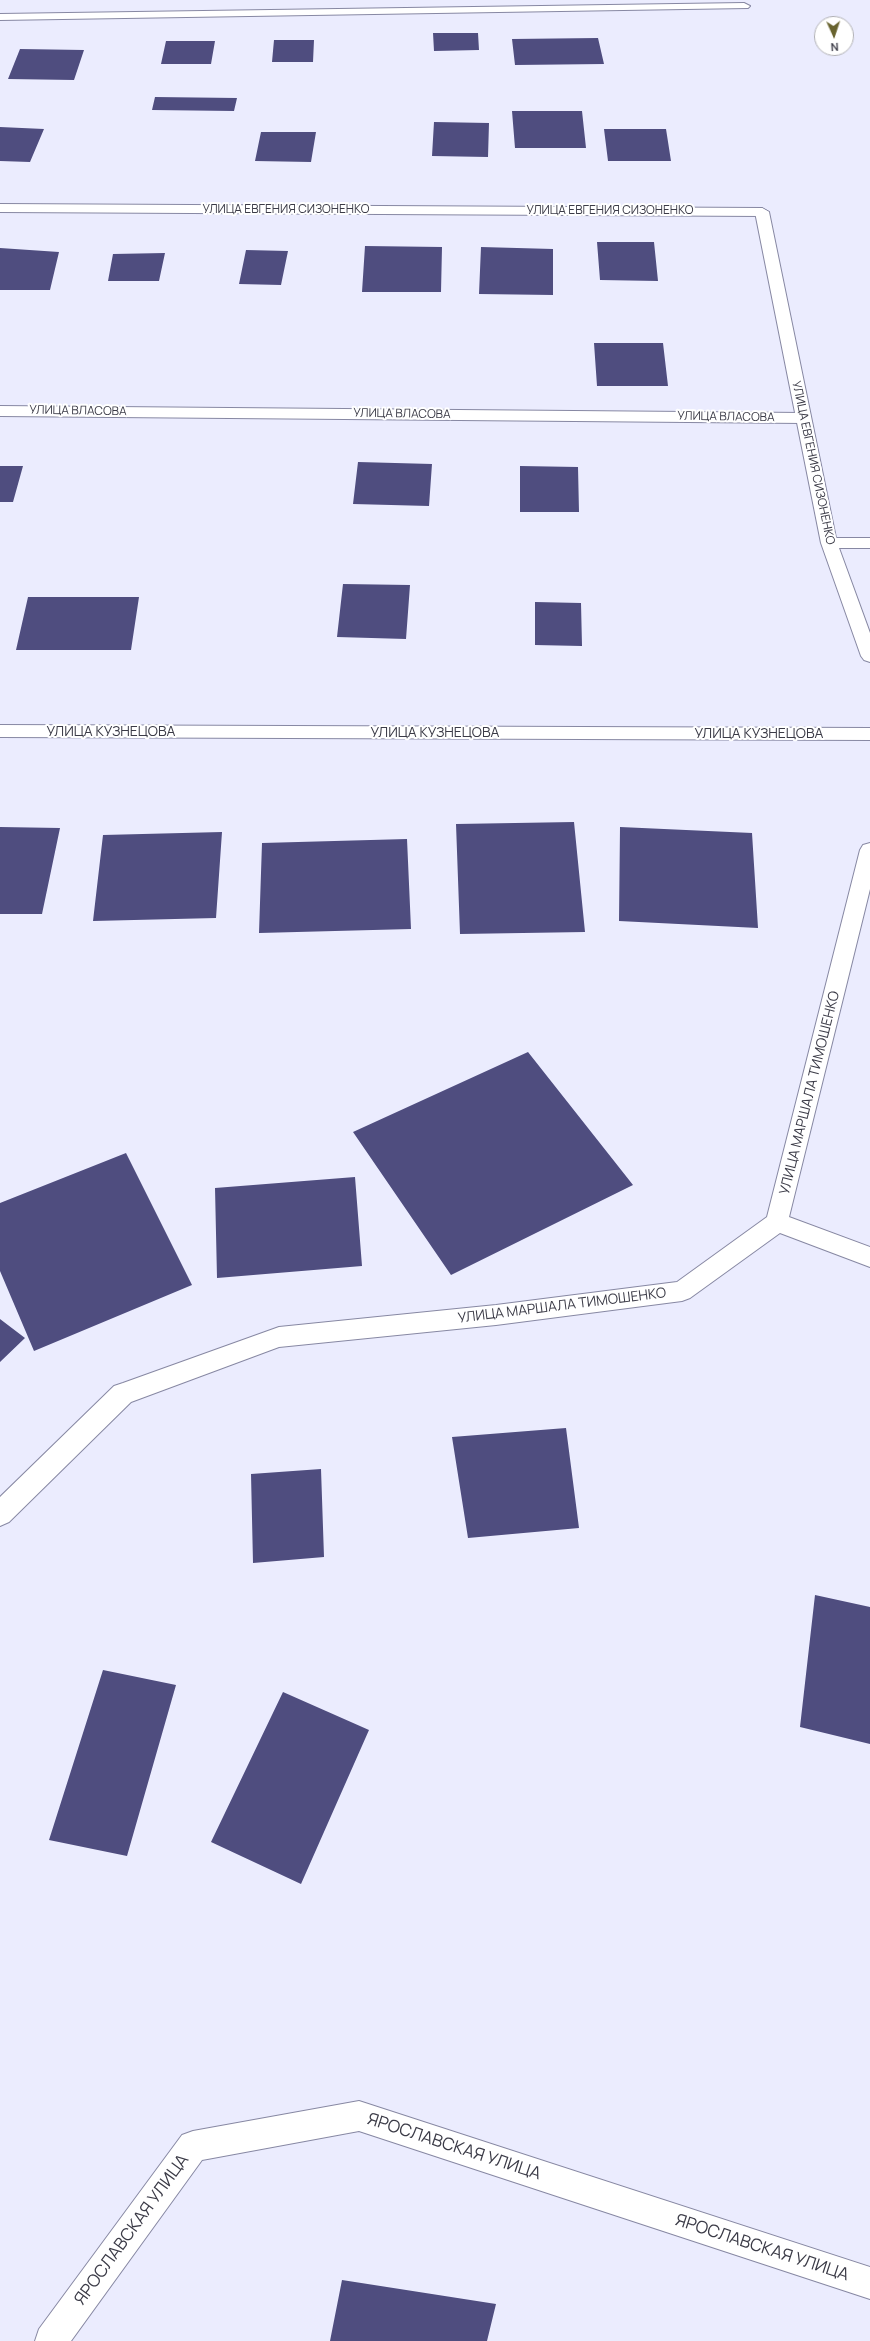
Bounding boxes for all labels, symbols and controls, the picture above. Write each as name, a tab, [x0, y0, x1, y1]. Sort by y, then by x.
north arrow	[814, 16, 854, 56]
text: N	[830, 40, 839, 55]
street label: УЛИЦА ЕВГЕНИЯ СИЗОНЕНКО	[203, 203, 369, 217]
street label: УЛИЦА ЕВГЕНИЯ СИЗОНЕНКО	[527, 204, 693, 218]
street label: УЛИЦА ЕВГЕНИЯ СИЗОНЕНКО	[789, 380, 837, 546]
street label: УЛИЦА ВЛАСОВА	[29, 403, 127, 419]
street label: УЛИЦА ВЛАСОВА	[353, 406, 451, 422]
street label: УЛИЦА ВЛАСОВА	[677, 409, 775, 425]
street label: УЛИЦА КУЗНЕЦОВА	[47, 724, 175, 740]
street label: УЛИЦА КУЗНЕЦОВА	[371, 725, 499, 741]
street label: УЛИЦА КУЗНЕЦОВА	[695, 726, 823, 742]
street label: УЛИЦА МАРШАЛА ТИМОШЕНКО	[777, 989, 843, 1197]
street label: УЛИЦА МАРШАЛА ТИМОШЕНКО	[457, 1285, 667, 1327]
street label: ЯРОСЛАВСКАЯ УЛИЦА	[365, 2109, 543, 2185]
street label: ЯРОСЛАВСКАЯ УЛИЦА	[70, 2151, 194, 2309]
street label: ЯРОСЛАВСКАЯ УЛИЦА	[673, 2210, 851, 2286]

